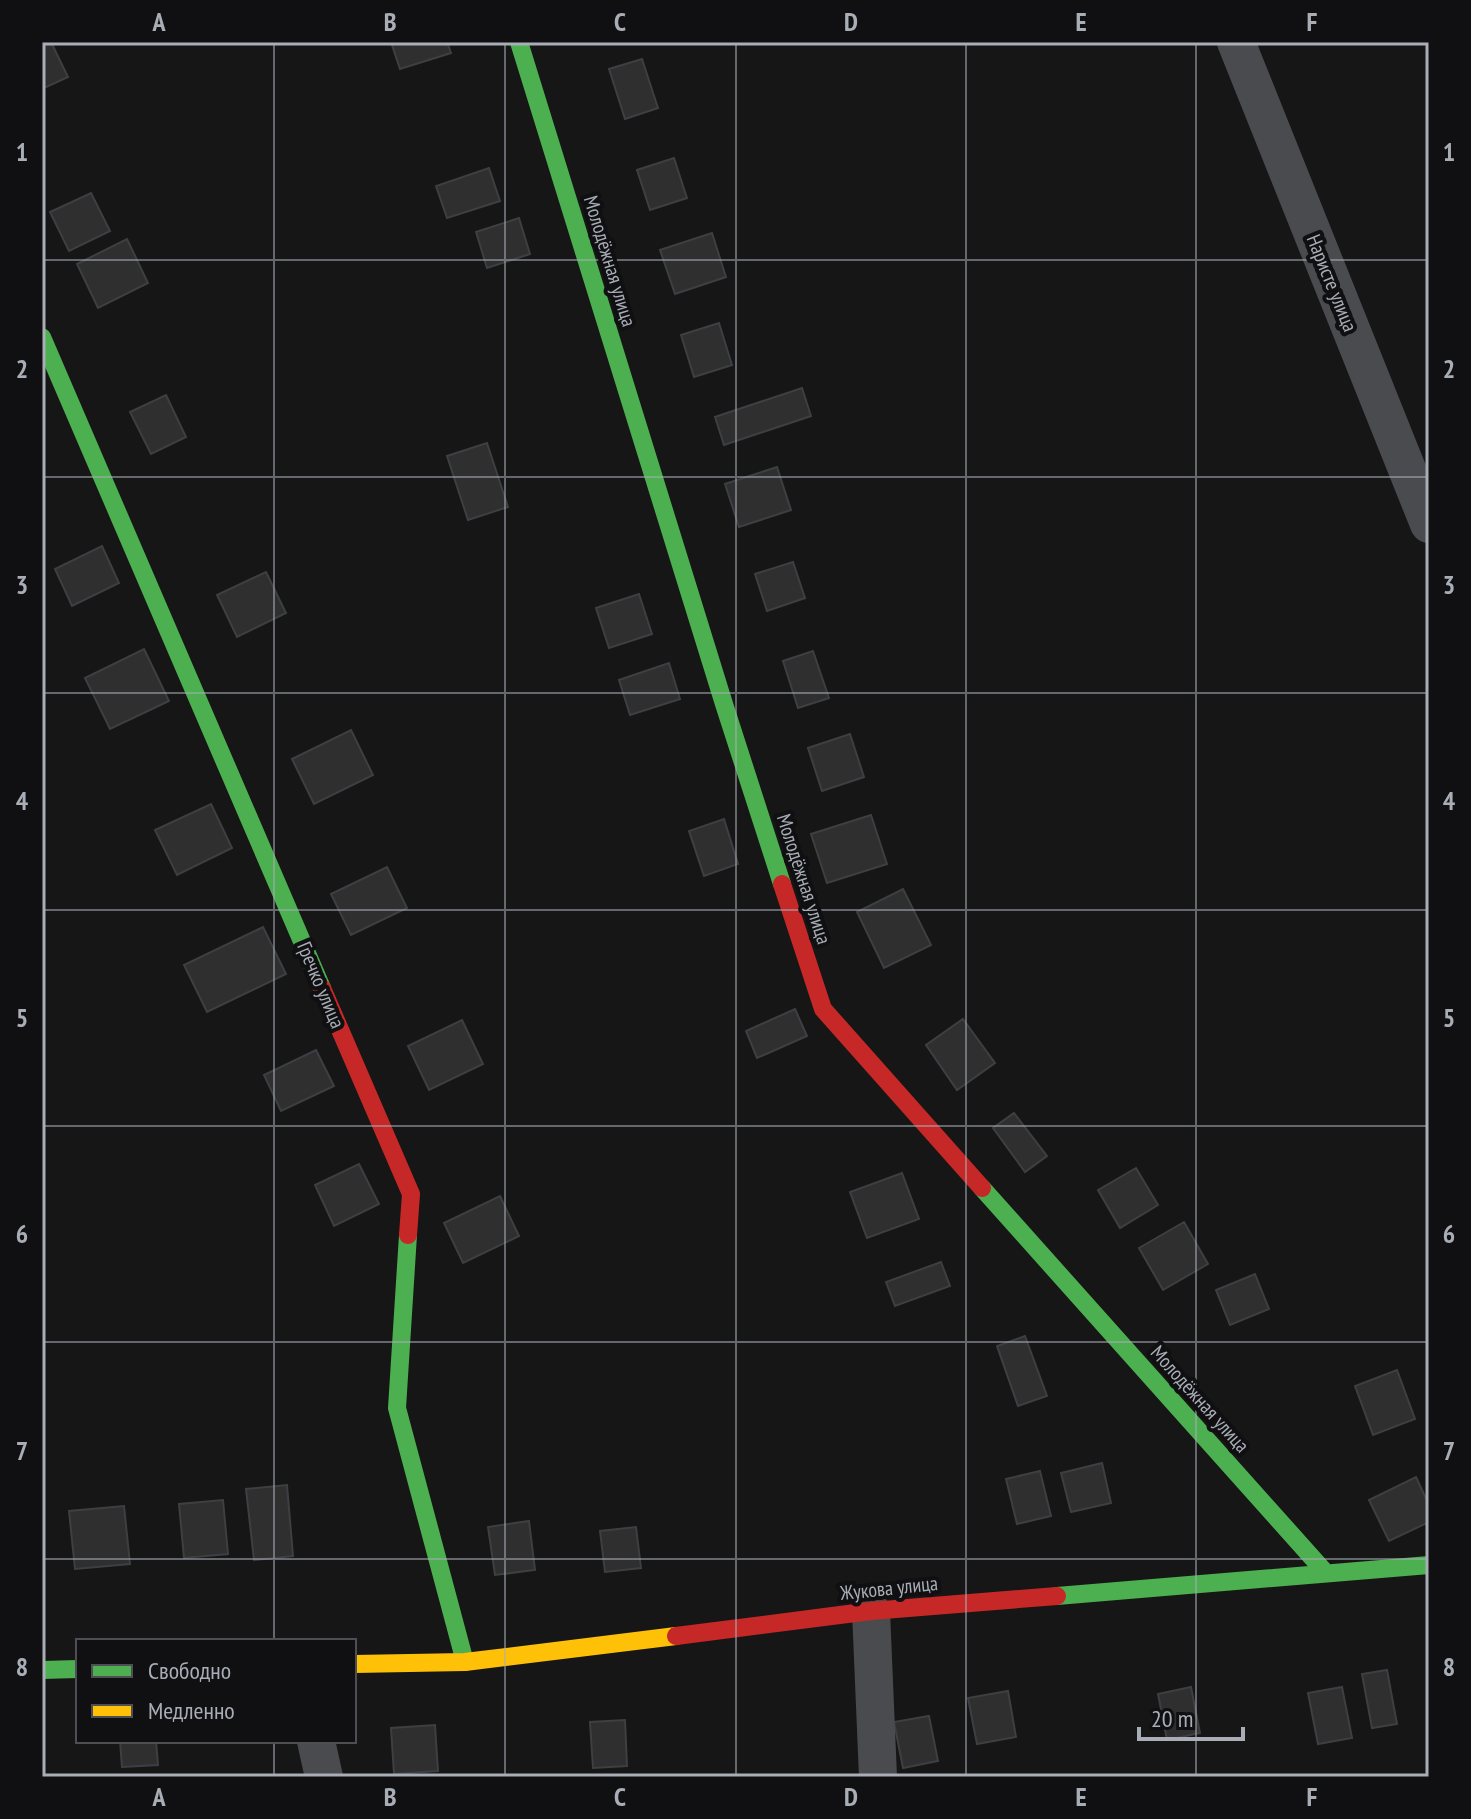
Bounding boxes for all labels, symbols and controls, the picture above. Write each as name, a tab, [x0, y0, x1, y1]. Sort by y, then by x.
text: A	[151, 5, 166, 38]
text: B	[384, 5, 397, 38]
text: C	[614, 5, 626, 38]
text: D	[844, 5, 858, 38]
text: E	[1075, 5, 1087, 38]
text: F	[1307, 5, 1318, 38]
text: 1	[16, 135, 28, 168]
text: 1	[1443, 135, 1455, 168]
street label: Молодёжная улица	[578, 192, 642, 330]
street label: Наристе улица	[1301, 231, 1363, 335]
text: 2	[16, 352, 28, 385]
text: 2	[1443, 352, 1455, 385]
text: 3	[16, 568, 28, 601]
text: 3	[1443, 568, 1455, 601]
text: 4	[16, 784, 29, 817]
text: 4	[1443, 784, 1456, 817]
street label: Молодёжная улица	[771, 811, 837, 947]
street label: Гречко улица	[291, 938, 351, 1032]
text: 5	[16, 1001, 28, 1034]
text: 5	[1443, 1001, 1455, 1034]
text: 6	[16, 1217, 28, 1250]
text: 6	[1443, 1217, 1455, 1250]
street label: Молодёжная улица	[1145, 1340, 1255, 1458]
text: 7	[16, 1434, 28, 1467]
text: 7	[1443, 1434, 1455, 1467]
street label: Жукова улица	[838, 1570, 939, 1606]
legend	[76, 1639, 356, 1743]
text: 8	[16, 1650, 28, 1683]
text: 8	[1443, 1650, 1455, 1683]
text: Свободно	[148, 1655, 231, 1686]
scale bar	[1139, 1691, 1243, 1741]
text: Медленно	[148, 1695, 235, 1726]
text: 20 m	[1151, 1703, 1193, 1734]
text: A	[151, 1780, 166, 1813]
text: B	[384, 1780, 397, 1813]
text: C	[614, 1780, 626, 1813]
text: D	[844, 1780, 858, 1813]
text: E	[1075, 1780, 1087, 1813]
text: F	[1307, 1780, 1318, 1813]

